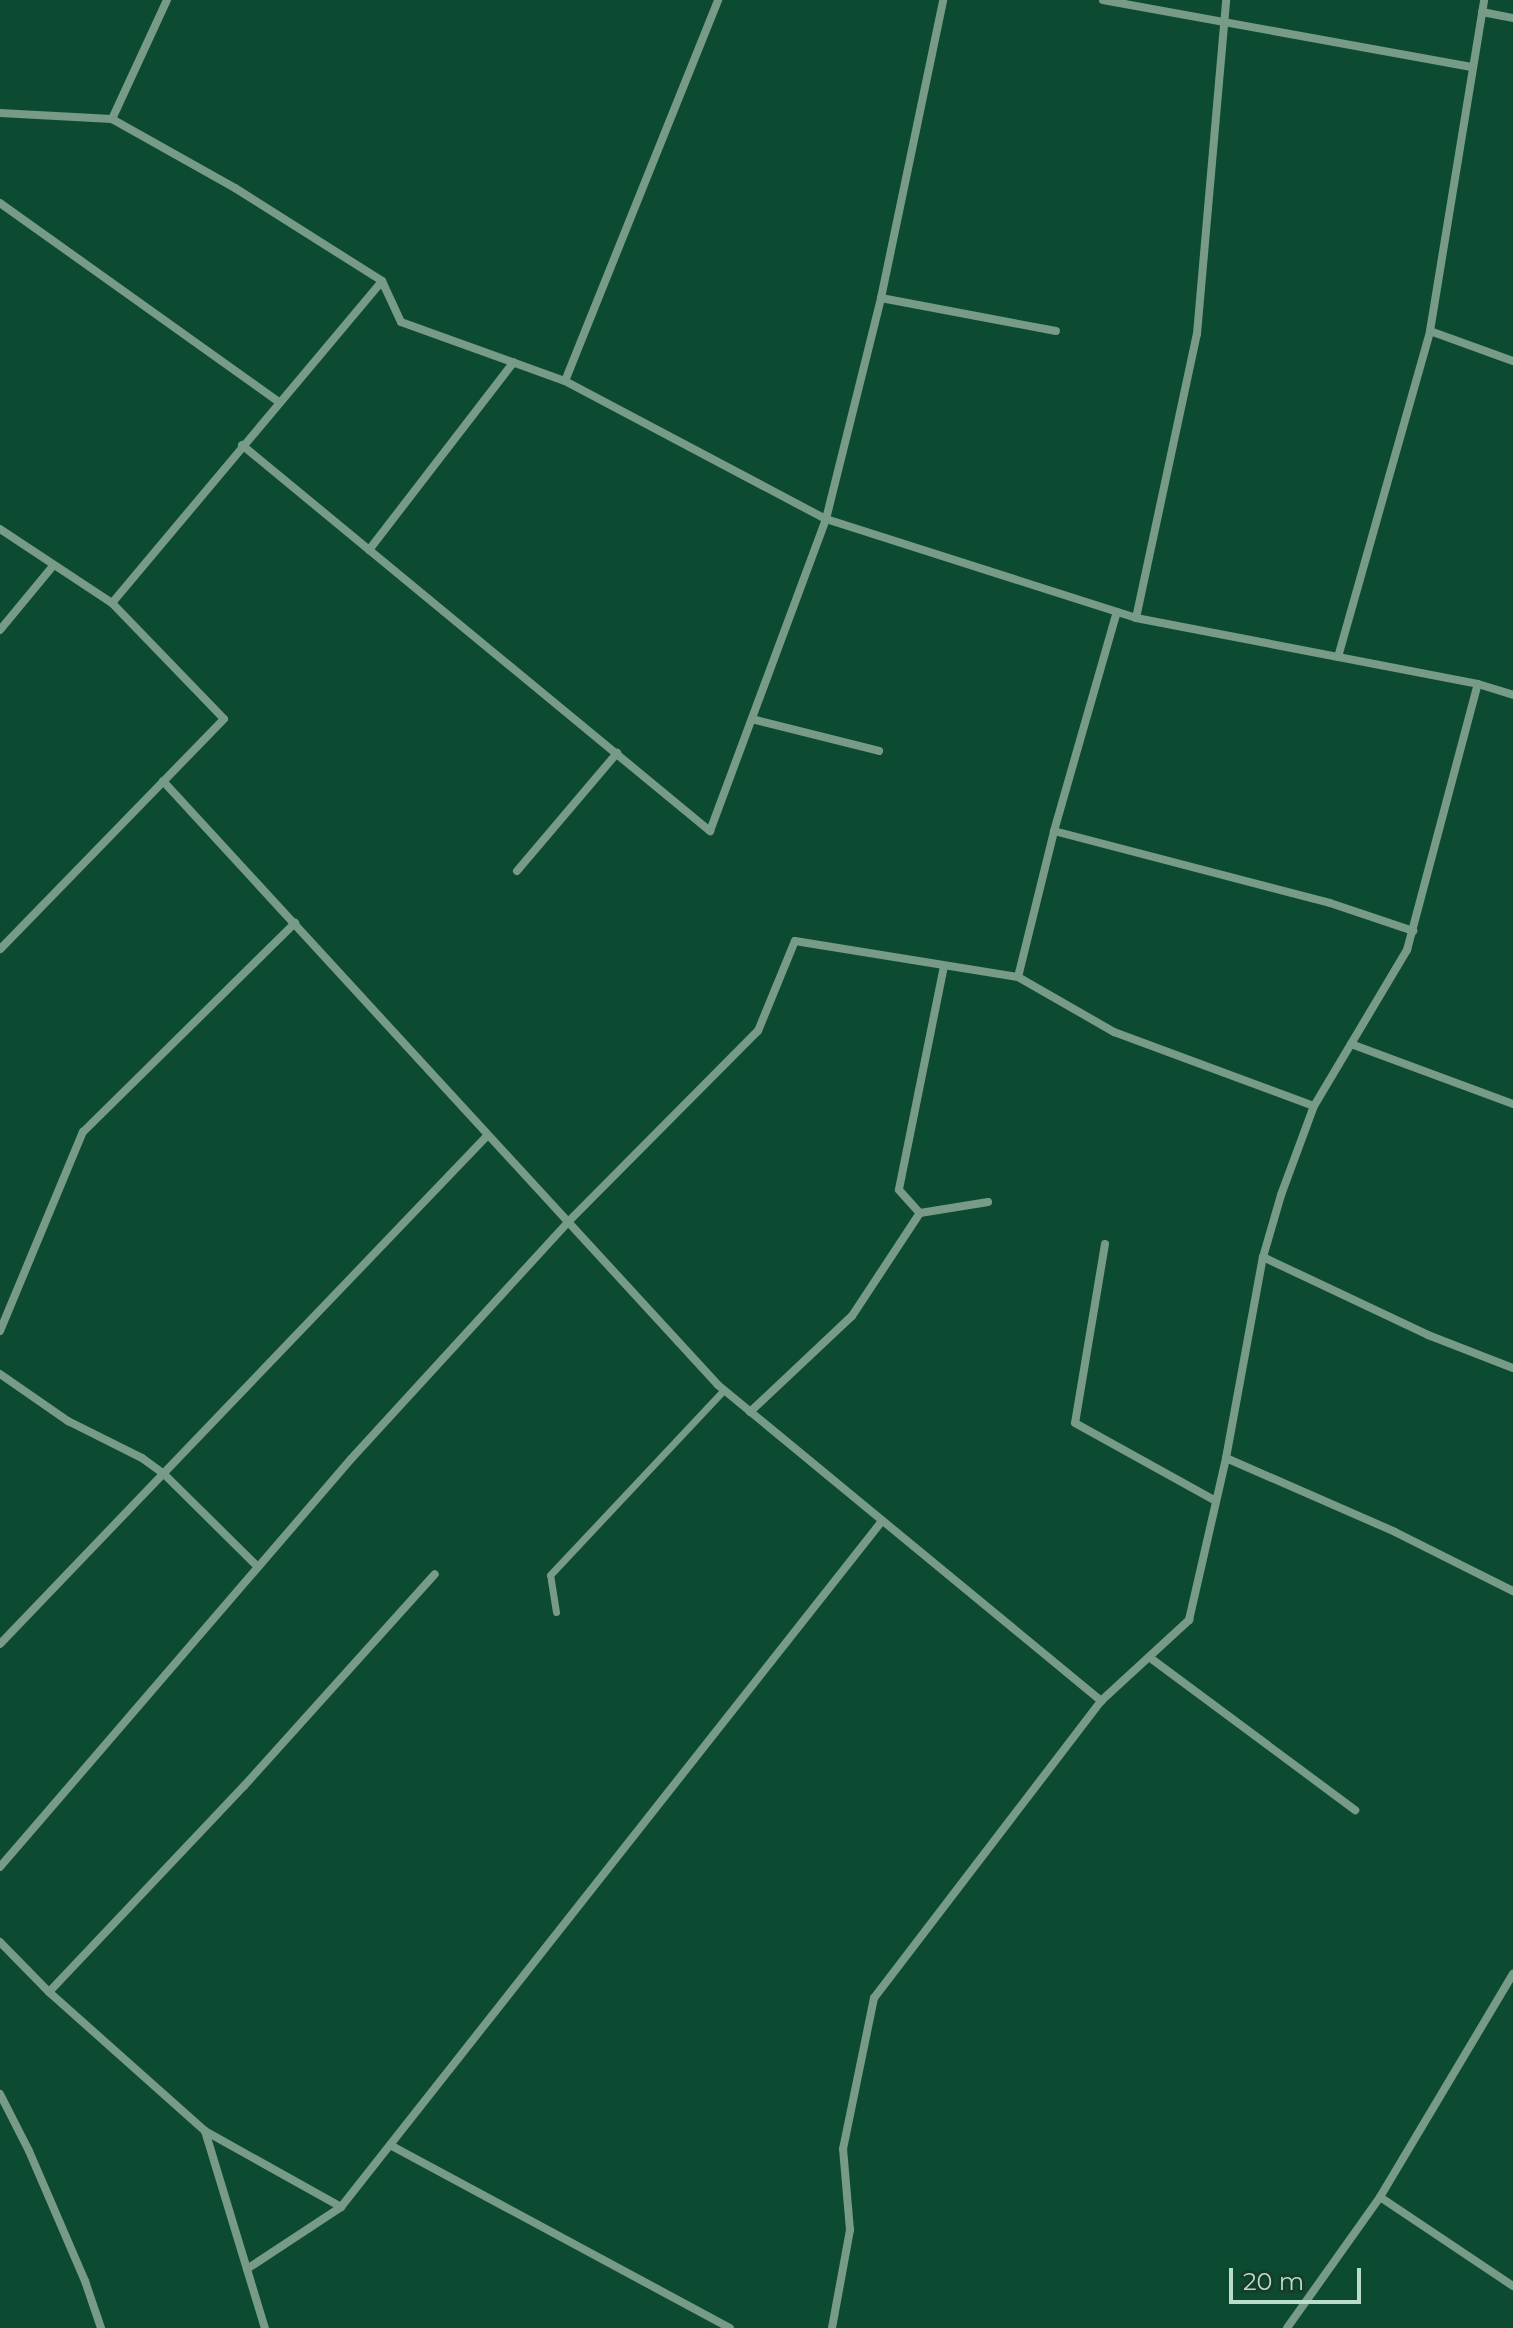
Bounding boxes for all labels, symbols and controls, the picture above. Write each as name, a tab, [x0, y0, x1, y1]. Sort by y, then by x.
scale bar	[1233, 2252, 1365, 2302]
text: 20 m	[1243, 2267, 1304, 2296]

